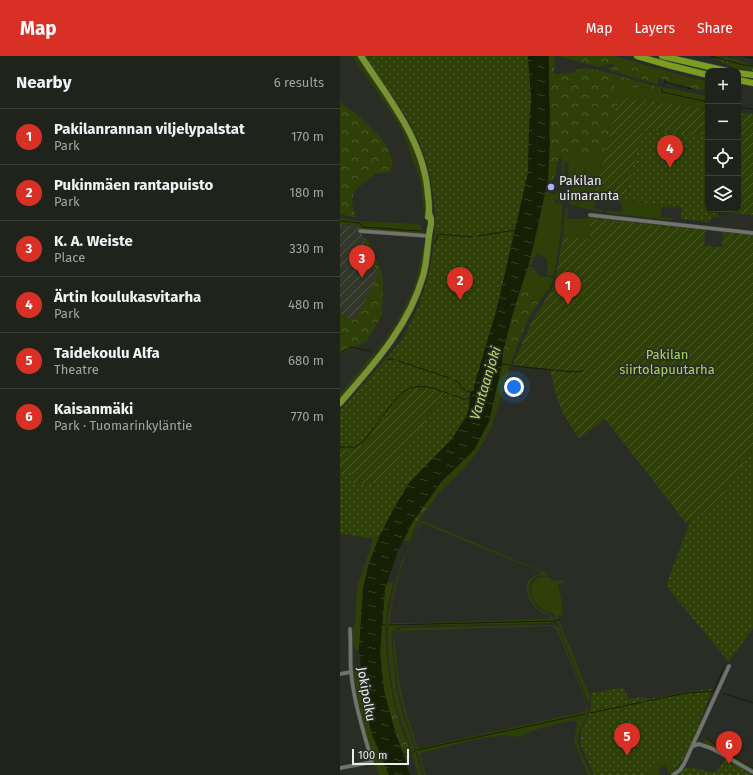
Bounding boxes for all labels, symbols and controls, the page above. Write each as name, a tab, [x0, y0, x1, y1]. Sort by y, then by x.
text: Map	[20, 17, 57, 40]
text: Map	[586, 20, 612, 37]
text: Layers	[634, 20, 675, 37]
text: Share	[697, 20, 733, 37]
map controls	[705, 68, 741, 212]
button: +	[705, 68, 741, 104]
text: Nearby	[16, 72, 71, 93]
text: 6 results	[274, 75, 324, 90]
button: −	[705, 104, 741, 140]
text: Pakilanrannan viljelypalstat	[54, 120, 245, 138]
text: 1	[26, 129, 32, 144]
text: 170 m	[291, 129, 324, 144]
pin: 4	[657, 135, 683, 168]
text: Park	[54, 138, 80, 153]
button: locate	[705, 140, 741, 176]
place label: Pakilan uimaranta	[559, 173, 619, 203]
text: Pukinmäen rantapuisto	[54, 176, 213, 194]
button: layers	[705, 176, 741, 212]
marker: Pakilan uimaranta	[546, 182, 556, 192]
text: 2	[26, 185, 32, 200]
text: 180 m	[289, 185, 324, 200]
text: Park	[54, 194, 80, 209]
text: K. A. Weiste	[54, 232, 133, 250]
text: 3	[26, 241, 32, 256]
text: 330 m	[289, 241, 324, 256]
pin: 3	[349, 245, 375, 278]
text: Place	[54, 250, 85, 265]
pin: 2	[447, 267, 473, 300]
pin: 1	[555, 272, 581, 305]
text: Ärtin koulukasvitarha	[54, 288, 201, 306]
text: 4	[25, 297, 33, 312]
text: 480 m	[288, 297, 324, 312]
text: Park	[54, 306, 80, 321]
text: Taidekoulu Alfa	[54, 344, 160, 362]
water label: Vantaanjoki	[466, 344, 505, 422]
park label: Pakilan siirtolapuutarha	[619, 347, 715, 377]
text: 5	[26, 353, 32, 368]
text: 680 m	[288, 353, 324, 368]
text: Theatre	[54, 362, 99, 377]
your location	[504, 377, 524, 397]
text: Kaisanmäki	[54, 400, 133, 418]
text: 6	[25, 409, 33, 424]
text: 770 m	[291, 409, 324, 424]
text: Park · Tuomarinkyläntie	[54, 418, 192, 433]
street label: Jokipolku	[354, 666, 379, 723]
pin: 5	[614, 723, 640, 756]
pin: 6	[716, 731, 742, 764]
scale bar	[352, 747, 409, 766]
text: 100 m	[358, 749, 387, 762]

